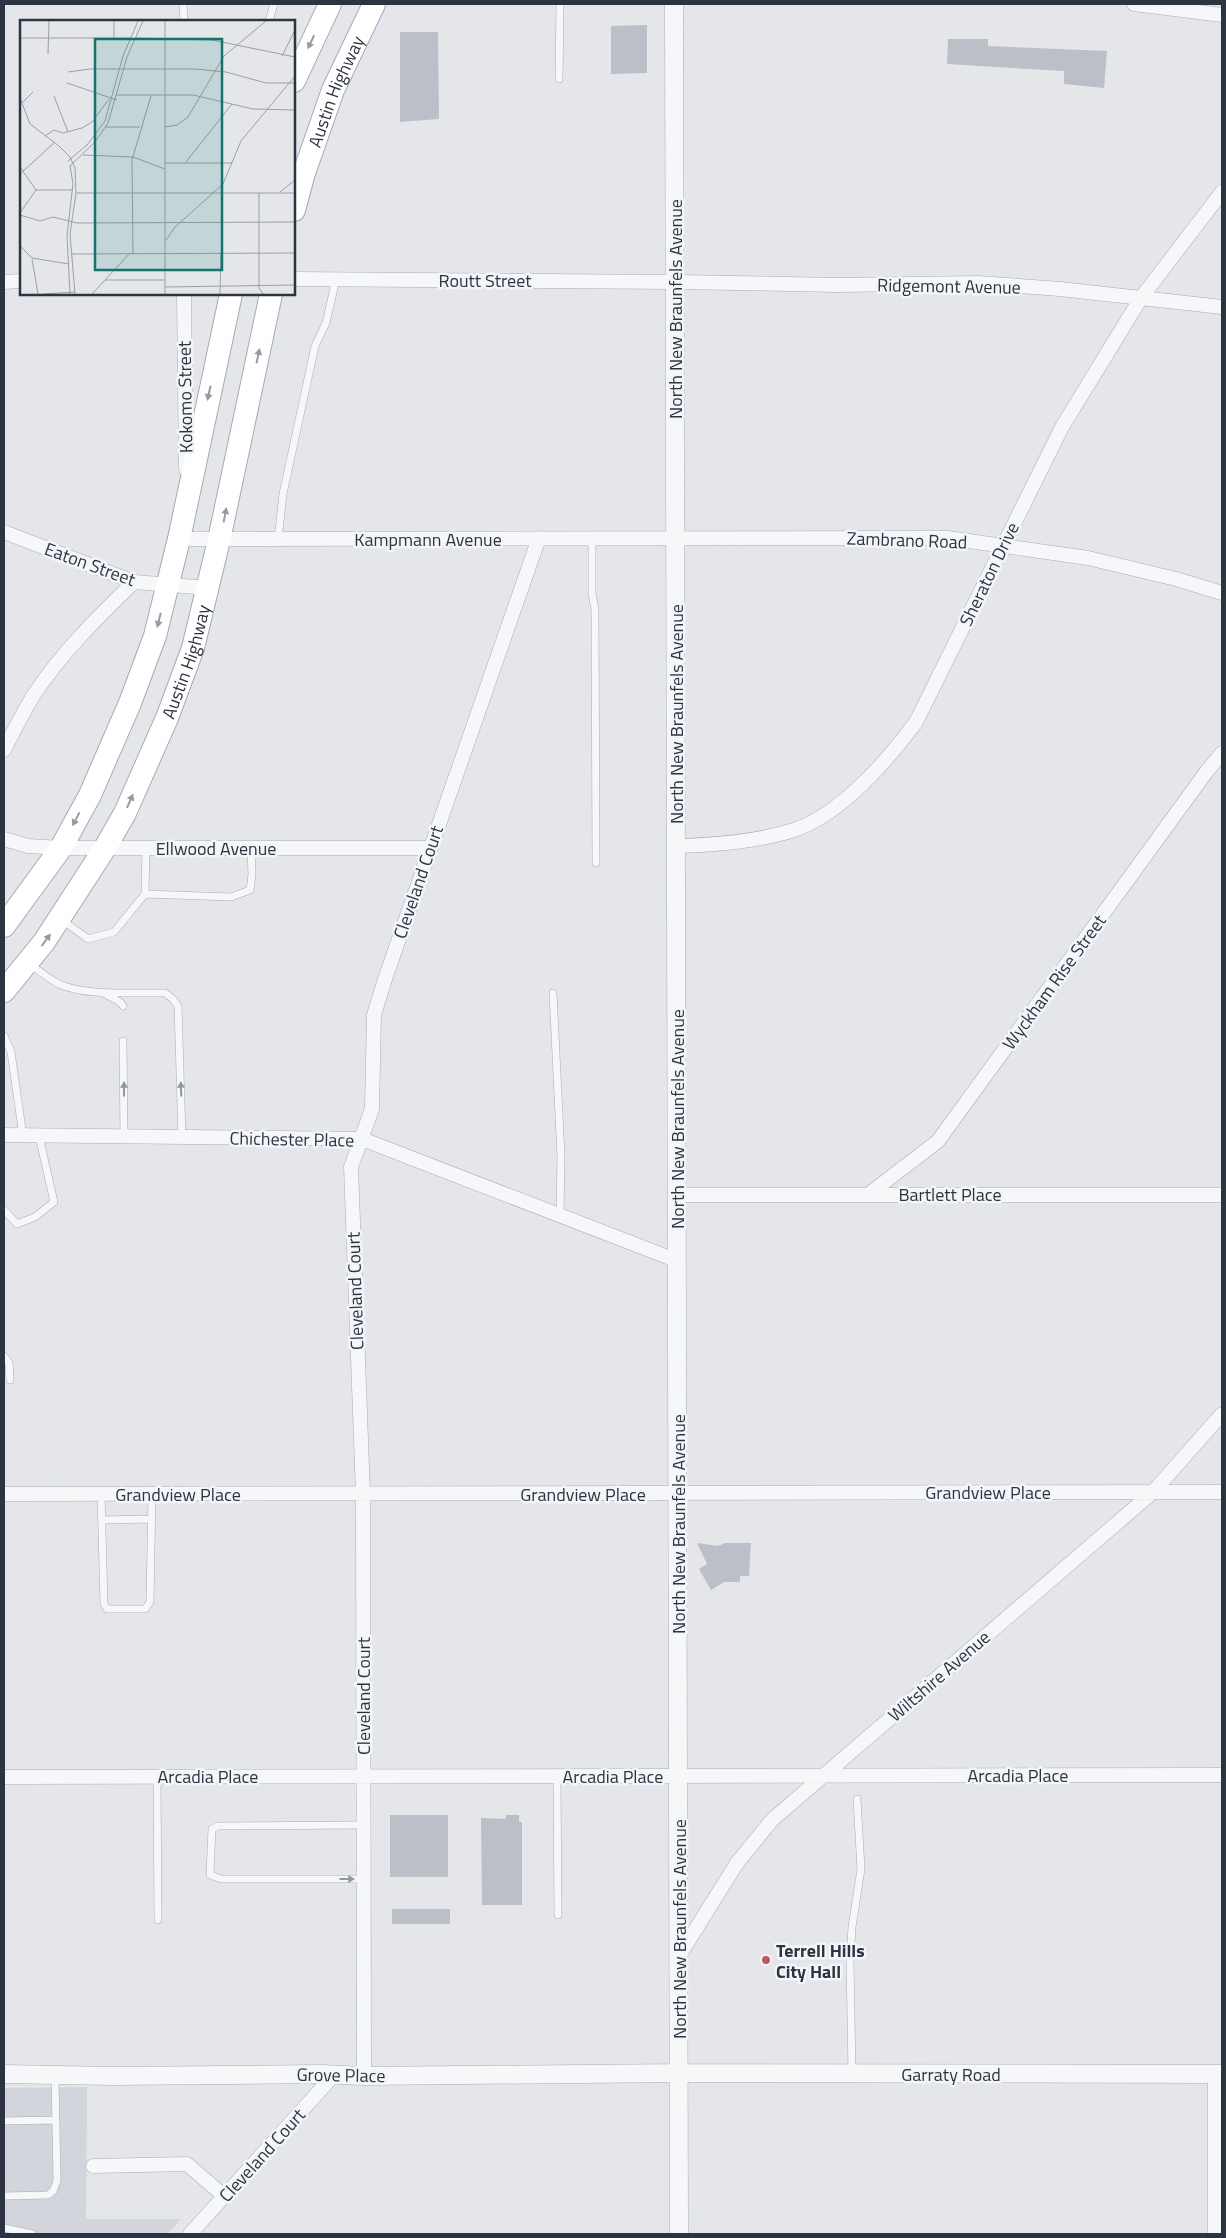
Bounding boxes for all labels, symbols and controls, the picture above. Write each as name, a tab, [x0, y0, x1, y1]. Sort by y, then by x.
inset map	[20, 20, 295, 295]
street label: Austin Highway	[301, 31, 371, 151]
one-way arrow	[307, 35, 315, 49]
street label: North New Braunfels Avenue	[662, 199, 689, 419]
street label: Routt Street	[439, 267, 532, 294]
street label: Ridgemont Avenue	[877, 271, 1021, 301]
street label: Kokomo Street	[171, 340, 199, 453]
one-way arrow	[254, 348, 262, 363]
one-way arrow	[205, 385, 213, 400]
one-way arrow	[221, 506, 229, 522]
street label: Sheraton Drive	[952, 517, 1026, 631]
street label: Zambrano Road	[846, 524, 968, 556]
street label: Kampmann Avenue	[354, 526, 502, 553]
street label: Eaton Street	[41, 535, 140, 593]
street label: Austin Highway	[154, 602, 217, 723]
street label: North New Braunfels Avenue	[663, 604, 690, 824]
one-way arrow	[155, 613, 163, 628]
one-way arrow	[127, 794, 135, 808]
one-way arrow	[72, 812, 80, 827]
street label: Cleveland Court	[386, 821, 450, 942]
street label: Ellwood Avenue	[156, 835, 276, 862]
street label: Wyckham Rise Street	[996, 908, 1113, 1055]
one-way arrow	[40, 934, 51, 947]
street label: North New Braunfels Avenue	[664, 1009, 691, 1229]
one-way arrow	[177, 1080, 185, 1096]
one-way arrow	[120, 1081, 128, 1097]
street label: Chichester Place	[229, 1124, 355, 1154]
street label: Bartlett Place	[898, 1181, 1002, 1208]
street label: Cleveland Court	[339, 1231, 371, 1350]
street label: North New Braunfels Avenue	[665, 1414, 692, 1634]
street label: Grandview Place	[925, 1479, 1051, 1506]
street label: Grandview Place	[115, 1481, 241, 1508]
street label: Grandview Place	[520, 1481, 646, 1508]
street label: Wiltshire Avenue	[882, 1624, 996, 1728]
street label: Cleveland Court	[350, 1636, 377, 1755]
street label: Arcadia Place	[968, 1762, 1068, 1789]
street label: Arcadia Place	[158, 1763, 258, 1790]
street label: Arcadia Place	[563, 1763, 663, 1790]
street label: North New Braunfels Avenue	[666, 1819, 693, 2039]
one-way arrow	[339, 1875, 355, 1883]
place label: Terrell Hills City Hall	[776, 1937, 865, 1985]
marker: Terrell Hills City Hall	[760, 1954, 772, 1966]
street label: Grove Place	[296, 2061, 386, 2089]
street label: Garraty Road	[901, 2061, 1001, 2088]
street label: Cleveland Court	[212, 2102, 312, 2208]

